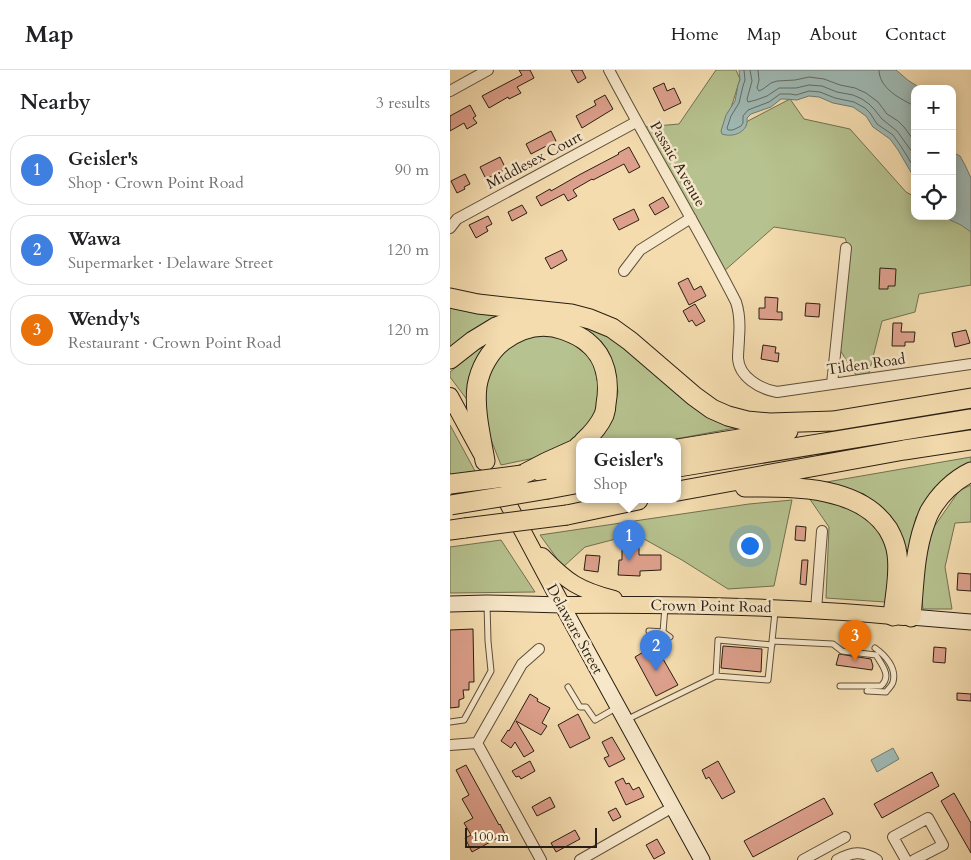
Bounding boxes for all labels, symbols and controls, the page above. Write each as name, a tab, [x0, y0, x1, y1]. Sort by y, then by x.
text: Map	[25, 18, 74, 51]
text: Home	[671, 22, 719, 47]
text: Map	[747, 22, 781, 47]
text: About	[809, 22, 857, 47]
text: Contact	[885, 22, 946, 47]
map controls	[911, 85, 956, 220]
button: +	[911, 85, 956, 130]
text: Nearby	[20, 88, 91, 117]
text: 3 results	[376, 92, 430, 114]
street label: Passaic Avenue	[645, 118, 711, 211]
street label: Middlesex Court	[482, 126, 586, 194]
button: −	[911, 130, 956, 175]
text: Geisler's	[68, 146, 138, 172]
text: 1	[33, 159, 41, 181]
text: 90 m	[395, 159, 429, 181]
text: Shop · Crown Point Road	[68, 172, 244, 194]
button: locate	[911, 175, 956, 220]
text: Wawa	[68, 226, 121, 252]
text: 2	[33, 239, 41, 261]
text: 120 m	[387, 239, 429, 261]
text: Supermarket · Delaware Street	[68, 252, 273, 274]
text: Wendy's	[68, 306, 140, 332]
text: 3	[33, 319, 41, 341]
text: 120 m	[387, 319, 429, 341]
text: Restaurant · Crown Point Road	[68, 332, 281, 354]
street label: Tilden Road	[825, 349, 907, 379]
popup	[576, 438, 681, 503]
text: Geisler's	[594, 447, 664, 473]
text: Shop	[594, 473, 627, 495]
pin: 1	[613, 520, 645, 561]
your location	[737, 533, 763, 559]
street label: Delaware Street	[542, 580, 608, 678]
street label: Crown Point Road	[650, 595, 772, 617]
pin: 3	[839, 620, 871, 661]
pin: 2	[640, 630, 672, 671]
scale bar	[465, 825, 598, 848]
text: 100 m	[472, 827, 509, 846]

